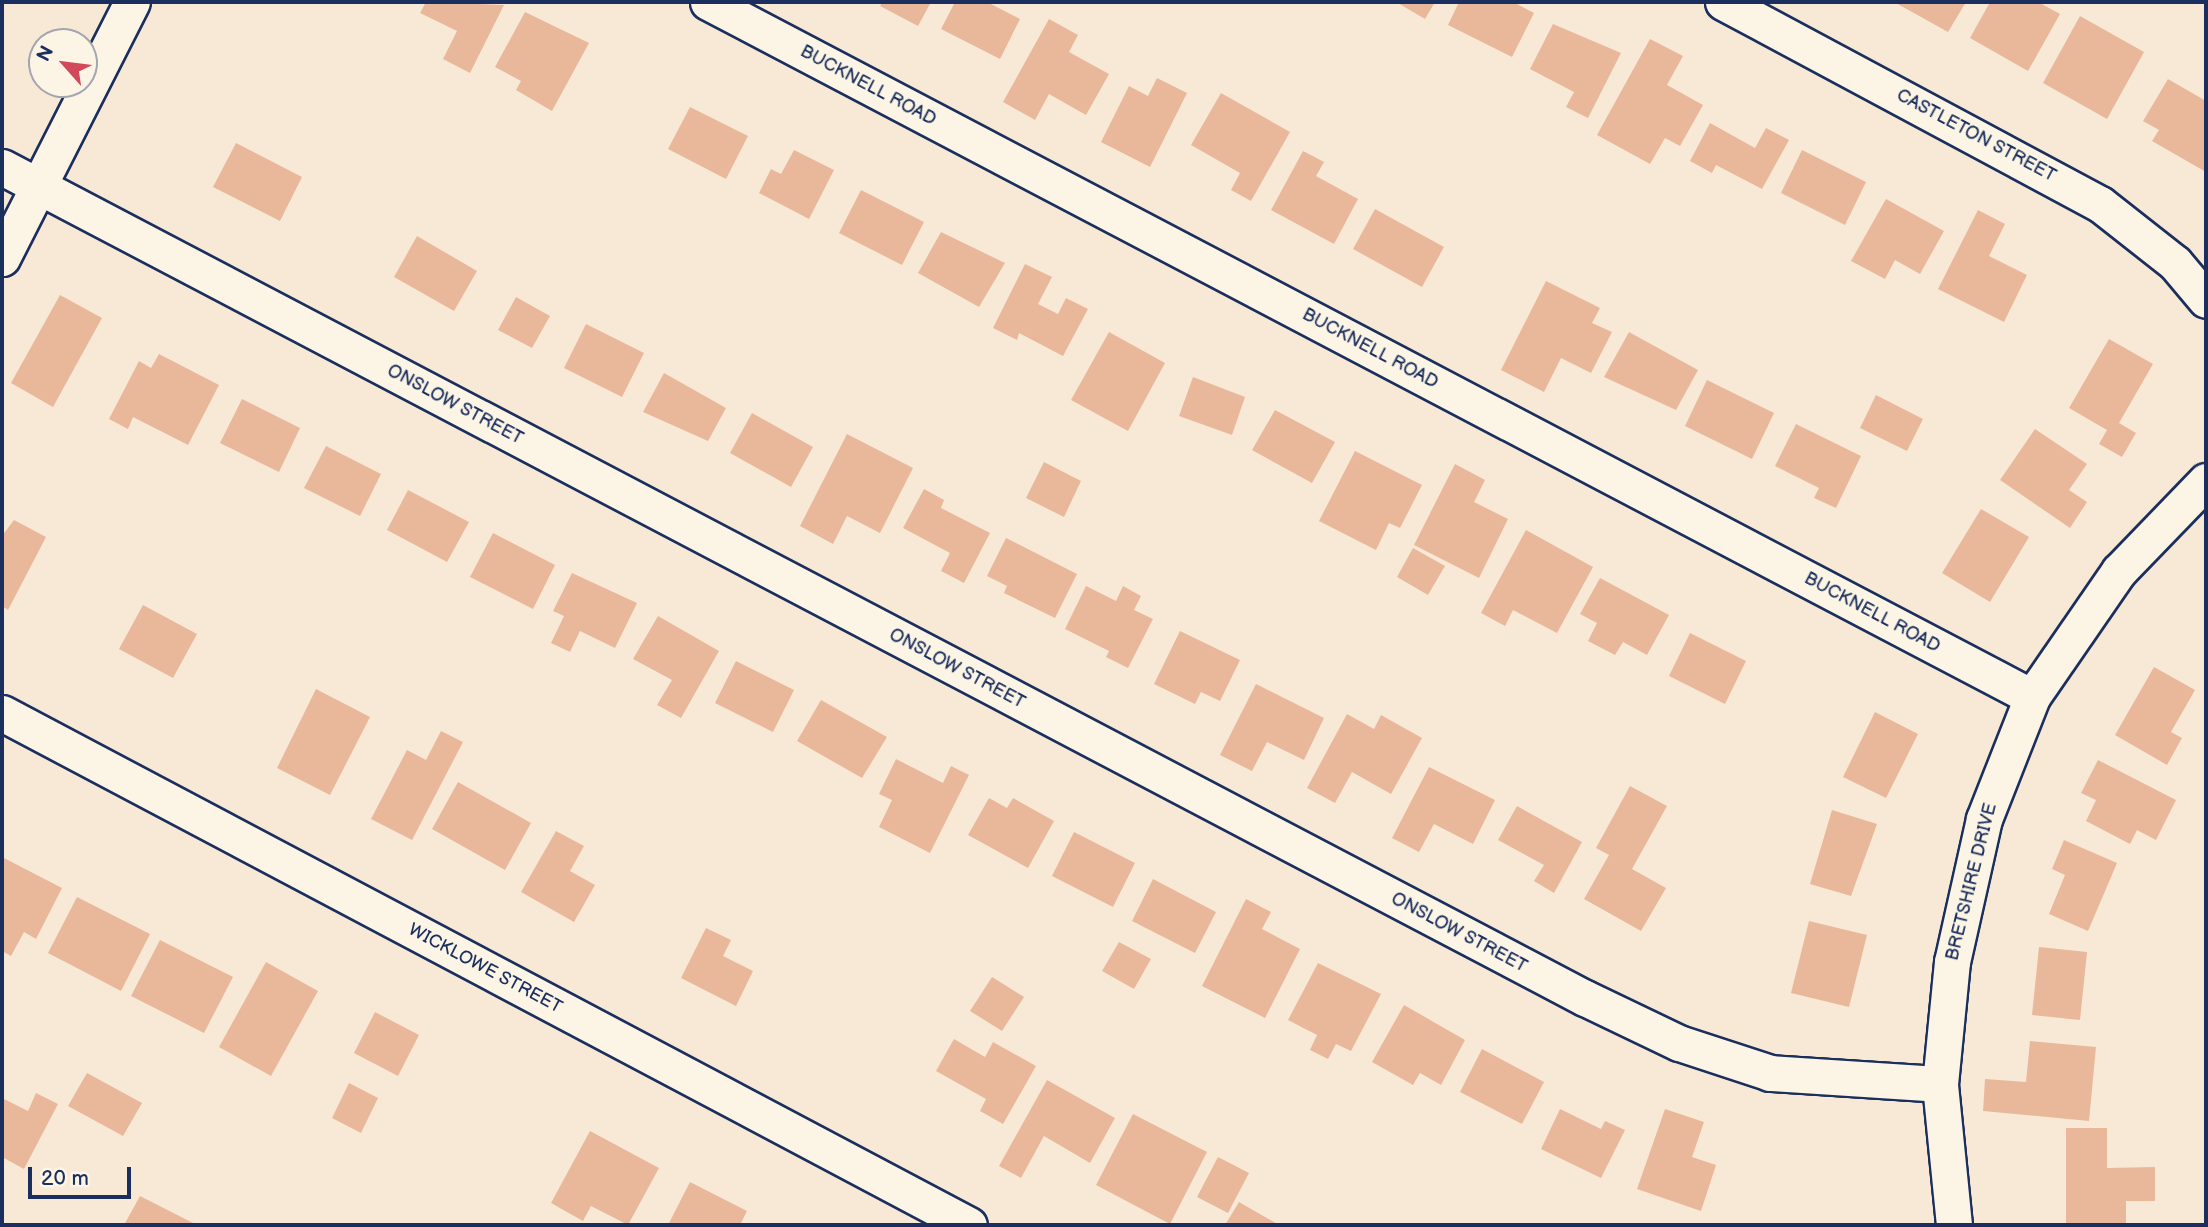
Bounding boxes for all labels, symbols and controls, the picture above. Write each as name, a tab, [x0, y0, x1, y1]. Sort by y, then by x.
north arrow	[28, 28, 98, 98]
street label: BUCKNELL ROAD	[796, 41, 940, 131]
text: N	[32, 42, 59, 66]
street label: CASTLETON STREET	[1892, 85, 2060, 187]
street label: BUCKNELL ROAD	[1298, 304, 1442, 394]
street label: ONSLOW STREET	[383, 360, 527, 450]
street label: BUCKNELL ROAD	[1800, 568, 1944, 658]
street label: ONSLOW STREET	[885, 624, 1029, 714]
street label: BRETSHIRE DRIVE	[1942, 801, 2002, 963]
street label: ONSLOW STREET	[1387, 888, 1531, 978]
street label: WICKLOWE STREET	[404, 919, 566, 1019]
scale bar	[32, 1154, 135, 1198]
text: 20 m	[41, 1166, 89, 1191]

